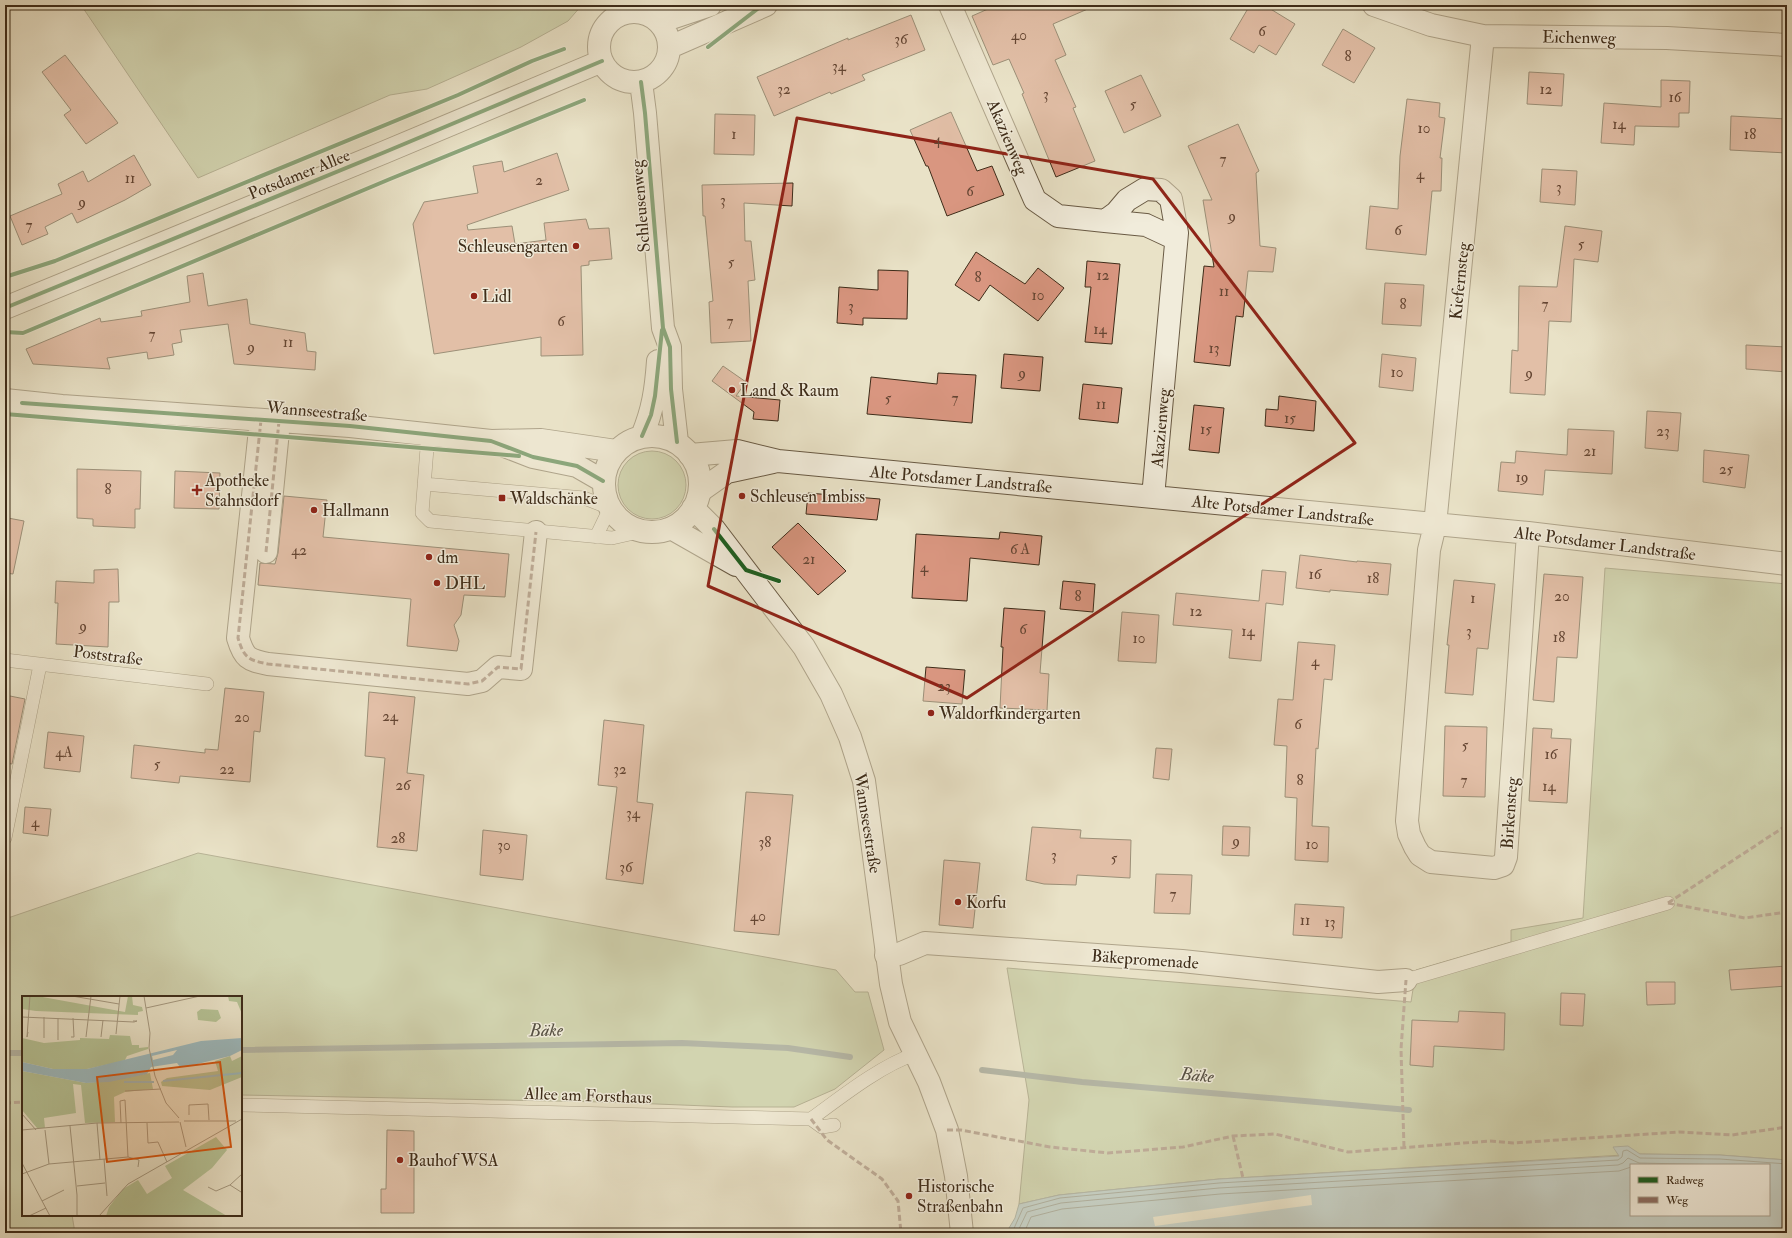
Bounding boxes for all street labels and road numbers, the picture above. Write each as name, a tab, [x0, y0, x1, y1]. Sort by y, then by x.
street label: Eichenweg	[1542, 26, 1617, 49]
street label: Akazienweg	[982, 95, 1033, 179]
street label: Potsdamer Allee	[245, 144, 353, 204]
street label: Schleusenweg	[626, 158, 655, 253]
street label: Kiefernsteg	[1445, 241, 1474, 321]
street label: Akazienweg	[1146, 387, 1174, 470]
street label: Wannseestraße	[265, 397, 368, 426]
street label: Alte Potsdamer Landstraße	[868, 461, 1053, 498]
street label: Alte Potsdamer Landstraße	[1190, 490, 1375, 531]
street label: Alte Potsdamer Landstraße	[1512, 522, 1697, 565]
street label: Poststraße	[72, 641, 144, 670]
street label: Wannseestraße	[849, 770, 886, 875]
street label: Birkensteg	[1496, 776, 1523, 850]
street label: Bäkepromenade	[1091, 945, 1199, 975]
street label: Allee am Forsthaus	[523, 1083, 652, 1108]

